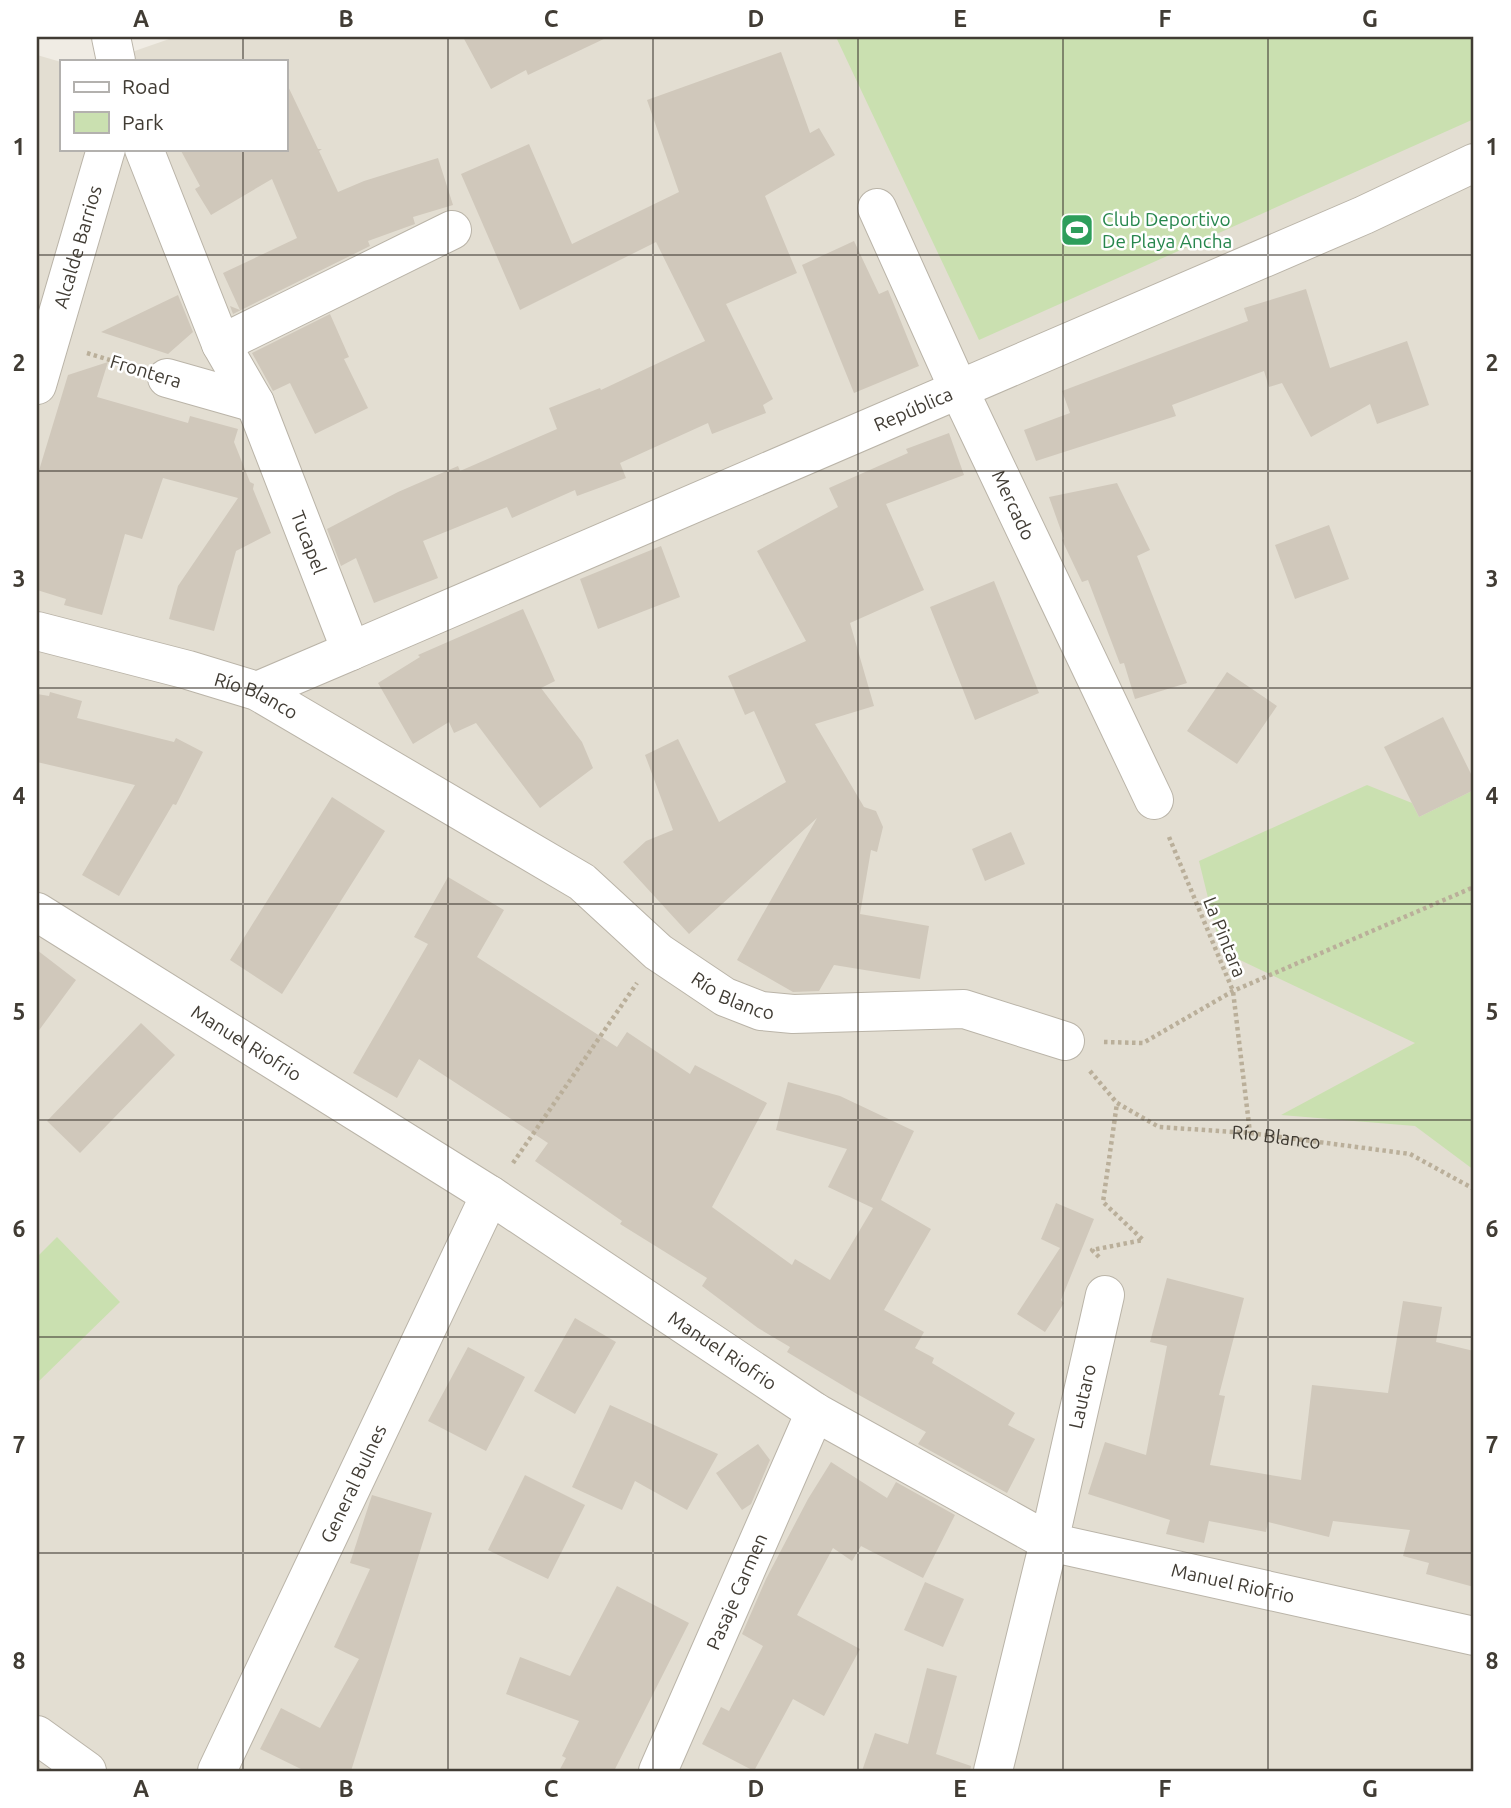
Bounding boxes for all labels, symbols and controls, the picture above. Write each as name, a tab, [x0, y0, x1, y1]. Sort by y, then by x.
text: A	[133, 6, 149, 31]
text: B	[338, 6, 354, 31]
text: C	[544, 6, 559, 31]
text: D	[748, 6, 764, 31]
text: E	[953, 6, 967, 31]
text: F	[1159, 6, 1172, 31]
text: G	[1362, 6, 1378, 31]
legend	[60, 60, 287, 150]
text: Road	[122, 74, 170, 98]
text: Park	[122, 110, 164, 134]
text: 1	[13, 134, 25, 159]
text: 1	[1486, 134, 1498, 159]
street label: Alcalde Barrios	[49, 183, 106, 311]
place label: Club Deportivo De Playa Ancha	[1102, 208, 1232, 252]
sports icon: Club Deportivo De Playa Ancha	[1058, 211, 1096, 249]
text: 2	[13, 350, 25, 375]
street label: Frontera	[108, 350, 184, 392]
text: 2	[1486, 350, 1498, 375]
street label: República	[870, 382, 956, 436]
street label: Mercado	[988, 466, 1040, 544]
street label: Tucapel	[287, 507, 331, 577]
text: 3	[13, 566, 25, 591]
text: 3	[1486, 566, 1498, 591]
street label: Río Blanco	[212, 668, 302, 724]
text: 4	[13, 783, 26, 808]
text: 4	[1486, 783, 1499, 808]
street label: La Pintara	[1199, 894, 1251, 980]
street label: Río Blanco	[687, 967, 775, 1023]
text: 5	[13, 999, 25, 1024]
text: 5	[1486, 999, 1498, 1024]
street label: Manuel Riofrio	[187, 1000, 306, 1085]
street label: Río Blanco	[1231, 1121, 1322, 1153]
text: 6	[13, 1216, 26, 1241]
text: 6	[1486, 1216, 1499, 1241]
street label: Manuel Riofrio	[664, 1306, 781, 1394]
street label: Lautaro	[1064, 1362, 1100, 1431]
street label: General Bulnes	[316, 1421, 391, 1546]
text: 7	[13, 1432, 25, 1457]
text: 7	[1486, 1432, 1498, 1457]
street label: Pasaje Carmen	[701, 1530, 772, 1653]
street label: Manuel Riofrio	[1169, 1558, 1297, 1607]
text: 8	[13, 1648, 25, 1673]
text: 8	[1486, 1648, 1498, 1673]
text: A	[133, 1776, 149, 1801]
text: B	[338, 1776, 354, 1801]
text: C	[544, 1776, 559, 1801]
text: D	[748, 1776, 764, 1801]
text: E	[953, 1776, 967, 1801]
text: F	[1159, 1776, 1172, 1801]
text: G	[1362, 1776, 1378, 1801]

